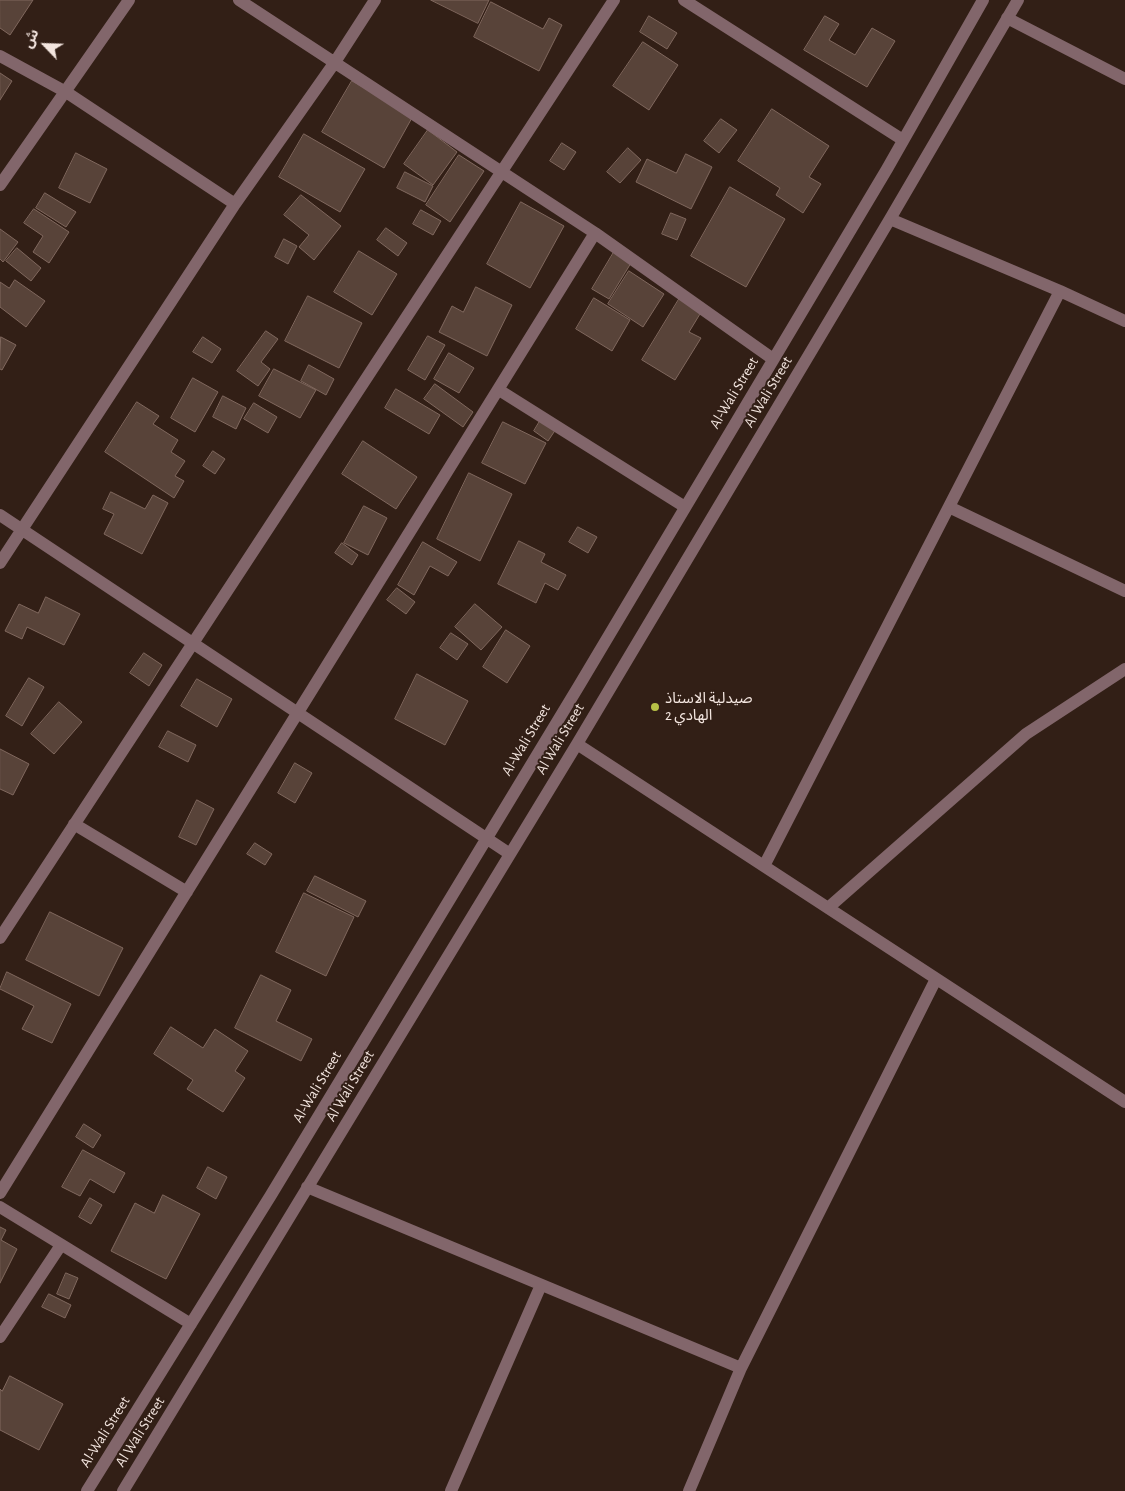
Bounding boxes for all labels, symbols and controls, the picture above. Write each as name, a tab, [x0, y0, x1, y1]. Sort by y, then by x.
north arrow	[20, 20, 70, 70]
text: ش	[21, 27, 42, 51]
street label: Al Wali Street	[740, 353, 796, 431]
street label: Al-Wali Street	[706, 354, 762, 432]
place label: صيدلية الاستاذ الهادي 2	[665, 689, 753, 724]
street label: Al Wali Street	[532, 700, 588, 778]
street label: Al-Wali Street	[498, 701, 554, 779]
marker: صيدلية الاستاذ الهادي 2	[649, 701, 661, 713]
street label: Al Wali Street	[322, 1047, 378, 1125]
street label: Al-Wali Street	[289, 1048, 345, 1126]
street label: Al-Wali Street	[76, 1393, 134, 1471]
street label: Al Wali Street	[111, 1394, 169, 1470]

